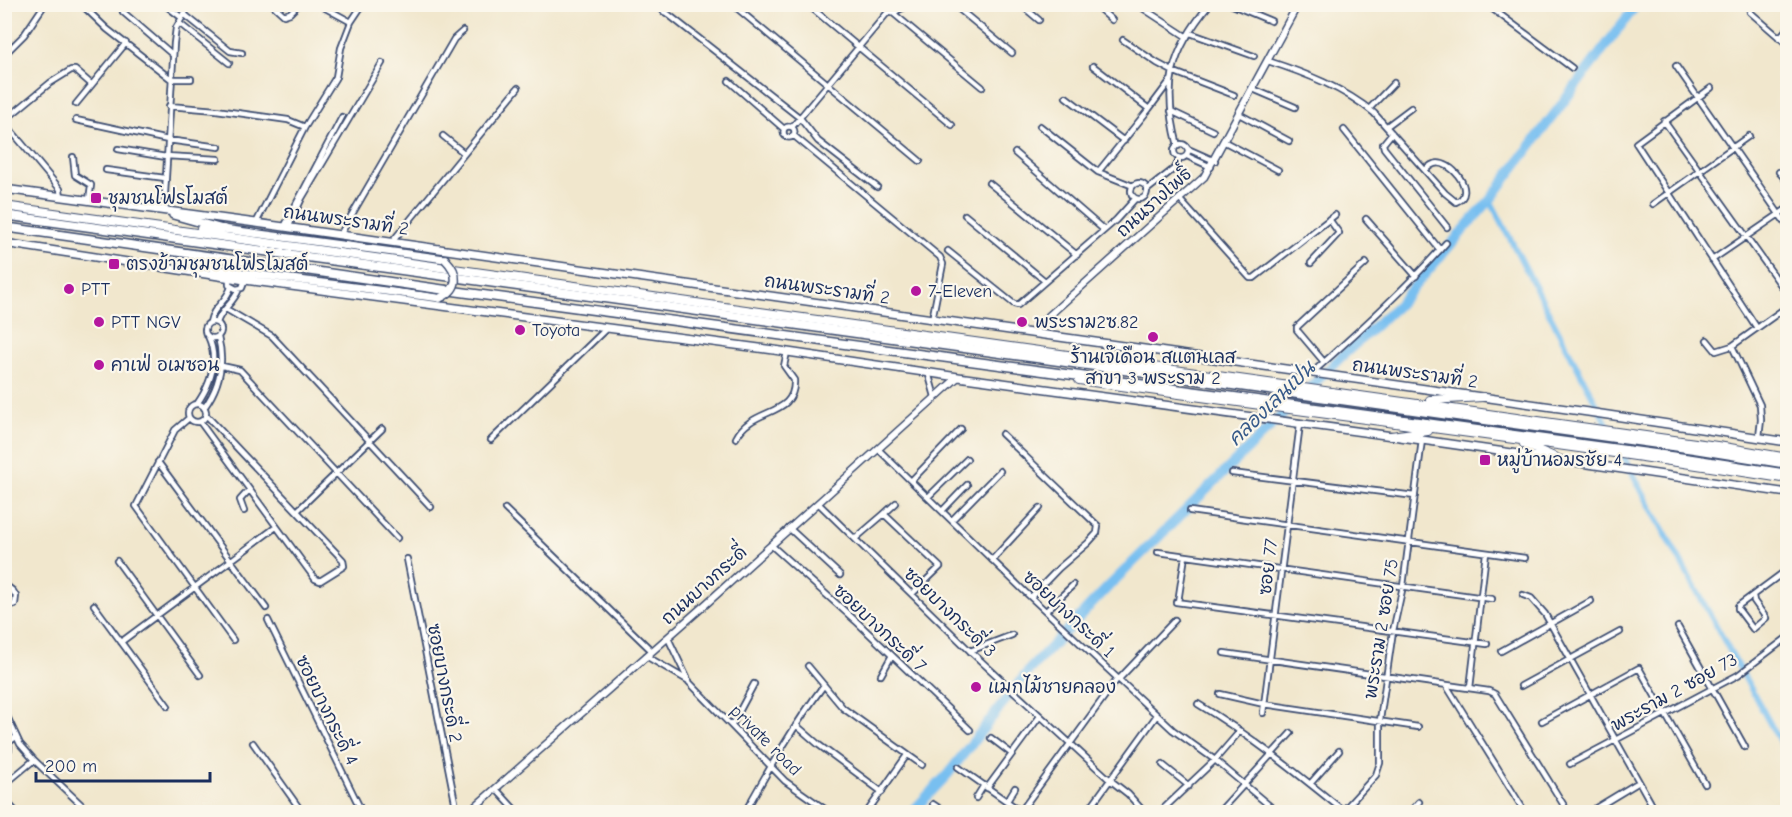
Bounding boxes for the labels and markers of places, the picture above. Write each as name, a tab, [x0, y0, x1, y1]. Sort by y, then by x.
place label: ชุมชนโฟรโมสต์	[108, 185, 228, 212]
marker: ชุมชนโฟรโมสต์	[89, 191, 103, 205]
place label: ตรงข้ามชุมชนโฟรโมสต์	[126, 251, 309, 278]
marker: ตรงข้ามชุมชนโฟรโมสต์	[107, 257, 121, 271]
place label: PTT	[81, 279, 111, 300]
place label: 7-Eleven	[928, 281, 992, 302]
marker: PTT	[62, 282, 76, 296]
marker: 7-Eleven	[909, 284, 923, 298]
place label: PTT NGV	[111, 312, 181, 333]
place label: พระราม2ซ.82	[1034, 312, 1138, 333]
marker: PTT NGV	[92, 315, 106, 329]
marker: พระราม2ซ.82	[1015, 315, 1029, 329]
place label: Toyota	[532, 320, 580, 341]
marker: Toyota	[513, 323, 527, 337]
marker: ร้านเจ๊เดือน สแตนเลส สาขา 3 พระราม 2	[1146, 330, 1160, 344]
place label: ร้านเจ๊เดือน สแตนเลส สาขา 3 พระราม 2	[1070, 344, 1237, 389]
place label: คาเฟ่ อเมซอน	[111, 353, 219, 376]
marker: คาเฟ่ อเมซอน	[92, 358, 106, 372]
place label: หมู่บ้านอมรชัย 4	[1497, 448, 1622, 474]
marker: หมู่บ้านอมรชัย 4	[1478, 453, 1492, 467]
place label: แมกไม้ชายคลอง	[988, 674, 1116, 698]
marker: แมกไม้ชายคลอง	[969, 680, 983, 694]

